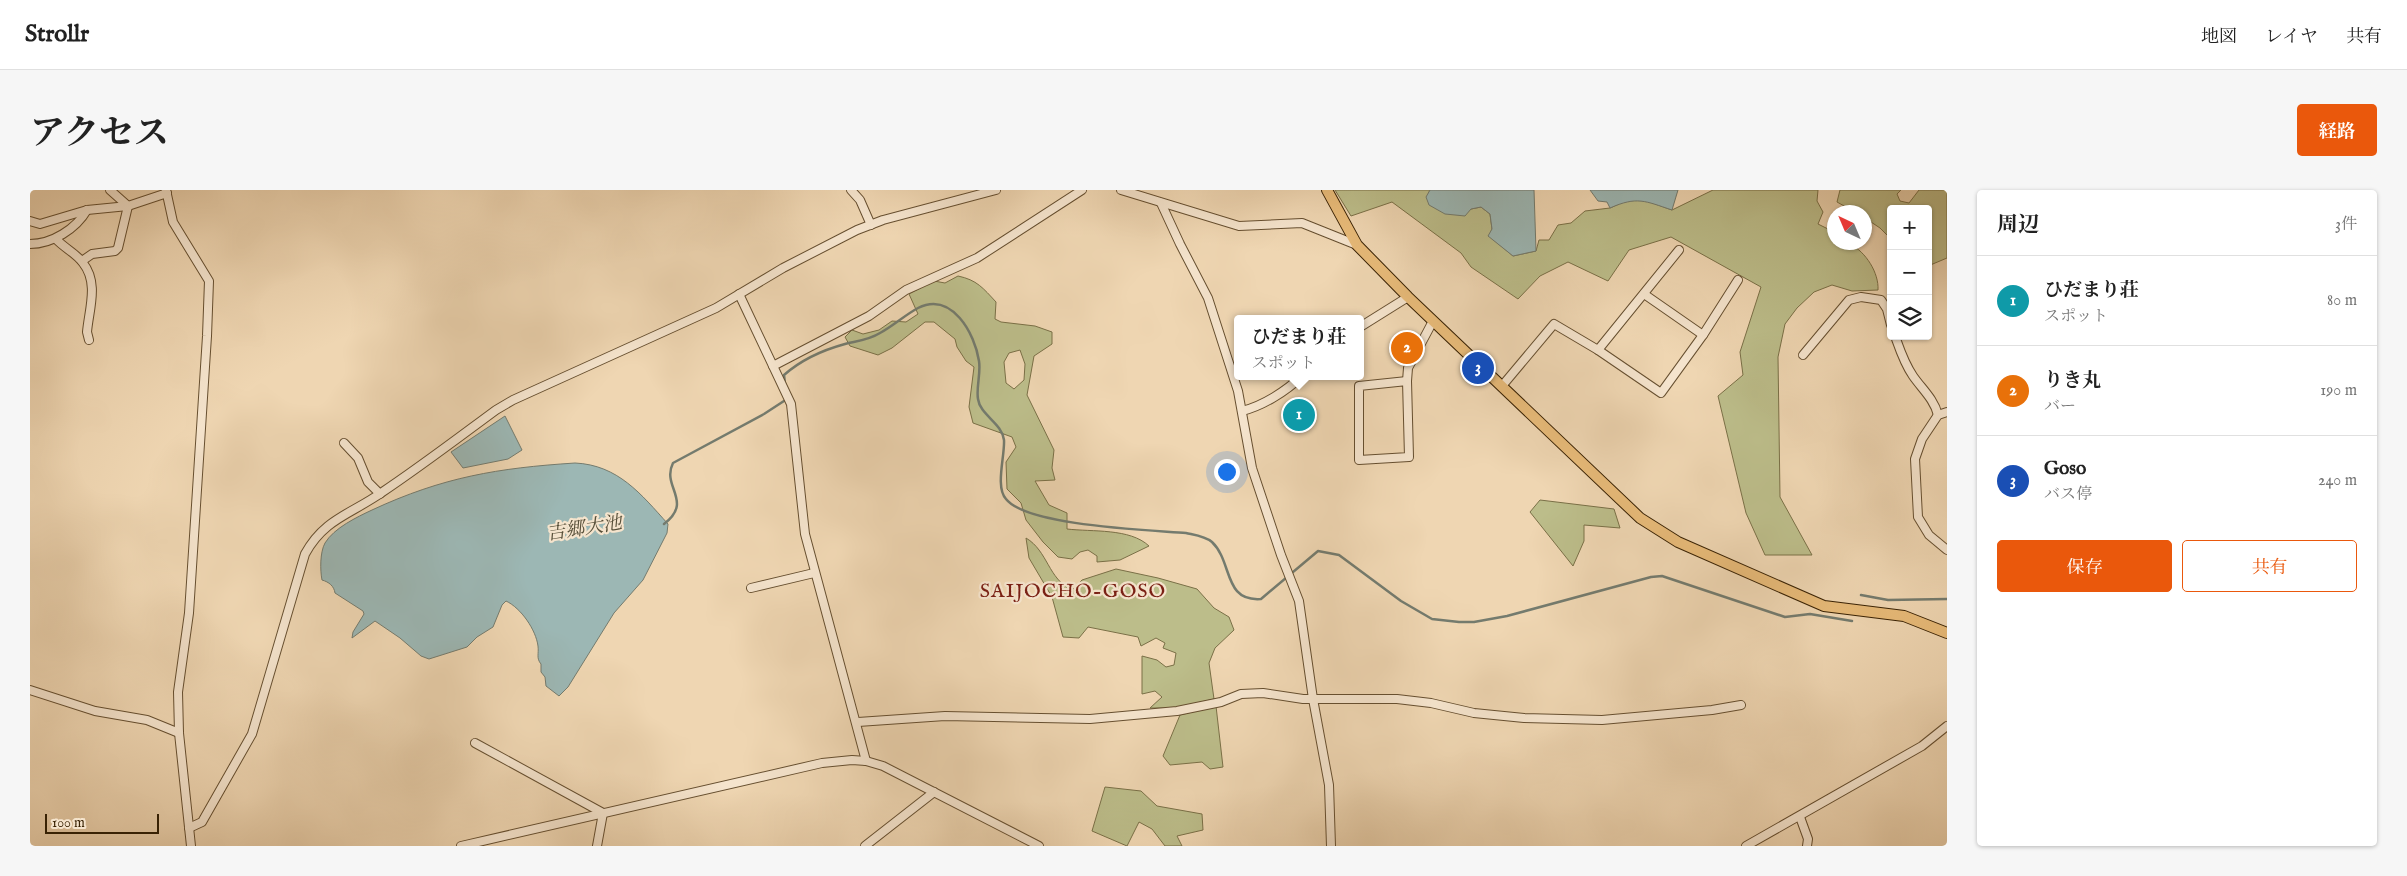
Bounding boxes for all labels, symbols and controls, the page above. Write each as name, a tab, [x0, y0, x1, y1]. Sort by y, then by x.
text: Strollr	[25, 19, 89, 50]
text: 地図	[2201, 26, 2237, 49]
text: レイヤ	[2265, 26, 2318, 49]
text: 共有	[2346, 26, 2382, 49]
button: 経路	[2297, 104, 2377, 156]
text: アクセス	[30, 112, 169, 157]
north arrow	[1827, 205, 1872, 250]
map controls	[1887, 205, 1932, 340]
button: +	[1887, 205, 1932, 250]
text: 周辺	[1997, 212, 2039, 239]
text: 3件	[2335, 215, 2357, 235]
button: −	[1887, 250, 1932, 295]
text: ひだまり荘	[2044, 279, 2139, 303]
text: 1	[2010, 291, 2016, 311]
text: 80 m	[2327, 291, 2357, 311]
button: layers	[1887, 295, 1932, 340]
text: スポット	[2044, 307, 2108, 327]
popup	[1234, 315, 1364, 380]
text: ひだまり荘	[1251, 326, 1347, 350]
pin: 2	[1391, 329, 1423, 367]
pin: 3	[1462, 349, 1494, 387]
text: スポット	[1251, 354, 1316, 374]
text: りき丸	[2044, 369, 2101, 393]
text: 2	[2009, 381, 2017, 401]
text: 190 m	[2320, 381, 2357, 401]
pin: 1	[1283, 396, 1315, 434]
text: バー	[2044, 397, 2076, 417]
text: Goso	[2044, 457, 2086, 481]
your location	[1214, 459, 1240, 485]
text: 3	[2010, 471, 2016, 491]
text: 240 m	[2318, 471, 2357, 491]
text: バス停	[2044, 485, 2092, 505]
water label: 吉郷大池	[545, 511, 626, 547]
button: 保存	[1997, 540, 2172, 592]
button: 共有	[2182, 540, 2357, 592]
district label: SAIJOCHO-GOSO	[980, 579, 1166, 604]
scale bar	[45, 811, 159, 834]
text: 100 m	[52, 814, 85, 832]

